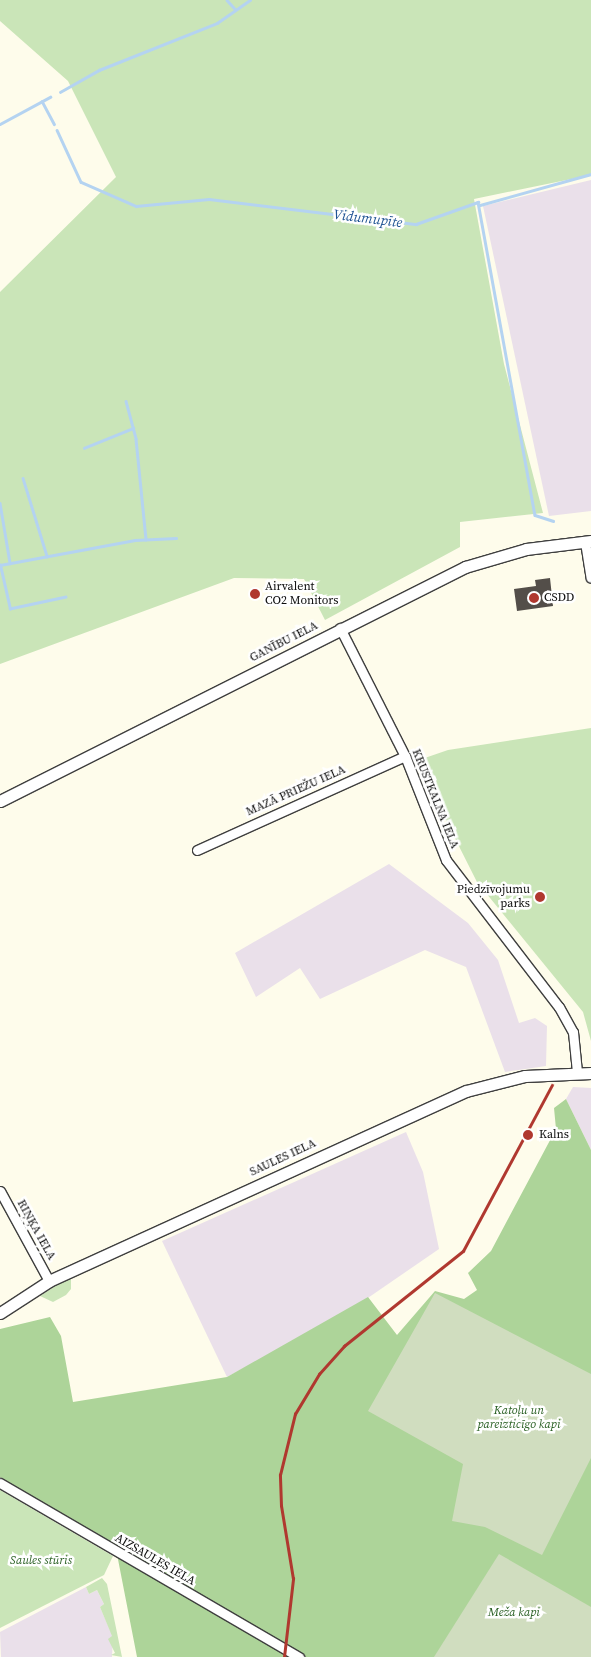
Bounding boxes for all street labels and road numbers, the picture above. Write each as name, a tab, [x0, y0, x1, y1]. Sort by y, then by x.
street label: GANĪBU IELA	[248, 619, 320, 665]
street label: KRUSTKALNA IELA	[408, 747, 462, 851]
street label: MAZĀ PRIEŽU IELA	[244, 763, 348, 819]
street label: SAULES IELA	[248, 1136, 318, 1180]
street label: RIŅĶA IELA	[14, 1197, 58, 1263]
street label: AIZSAULES IELA	[112, 1531, 198, 1589]

